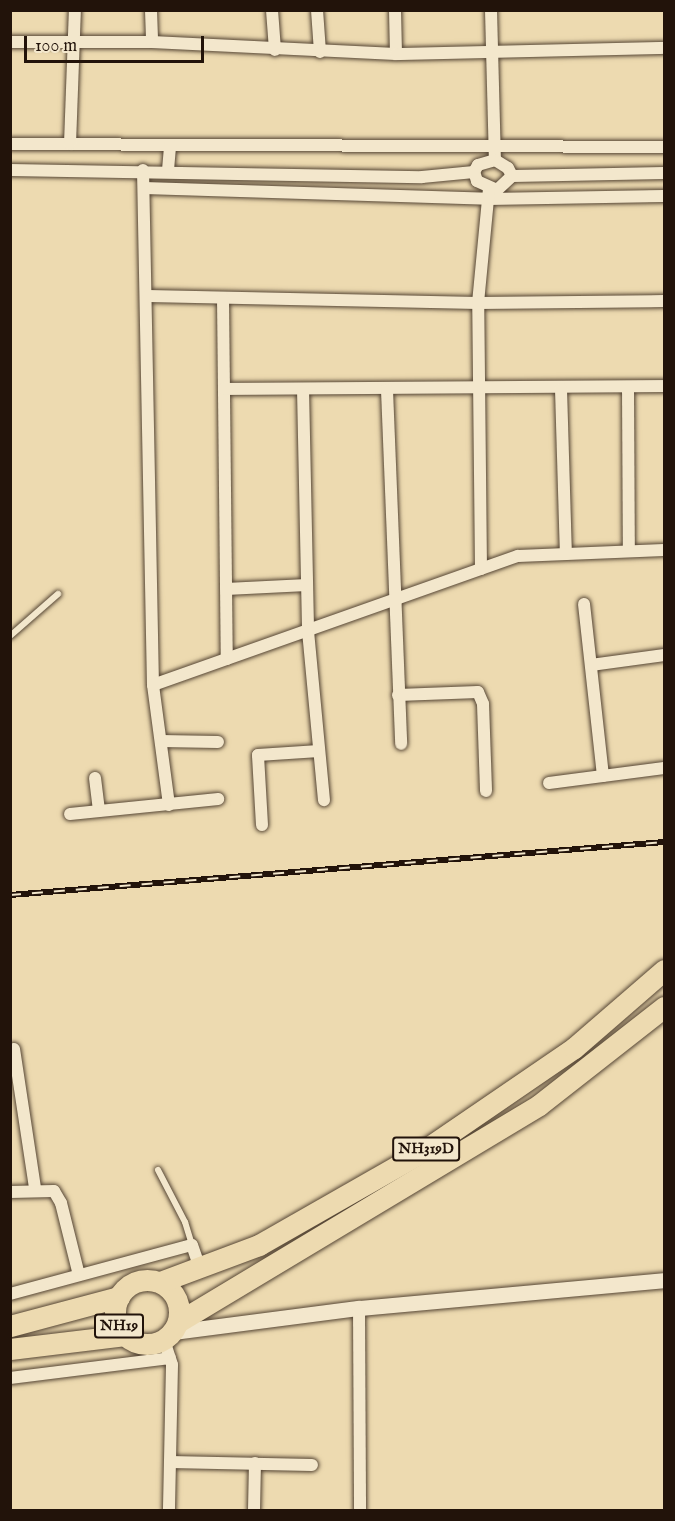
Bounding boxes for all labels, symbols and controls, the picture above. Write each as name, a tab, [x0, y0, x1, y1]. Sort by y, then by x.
scale bar	[27, 24, 207, 62]
text: 100 m	[35, 35, 77, 58]
road number: NH319D	[392, 1137, 460, 1161]
road number: NH19	[94, 1314, 144, 1338]

